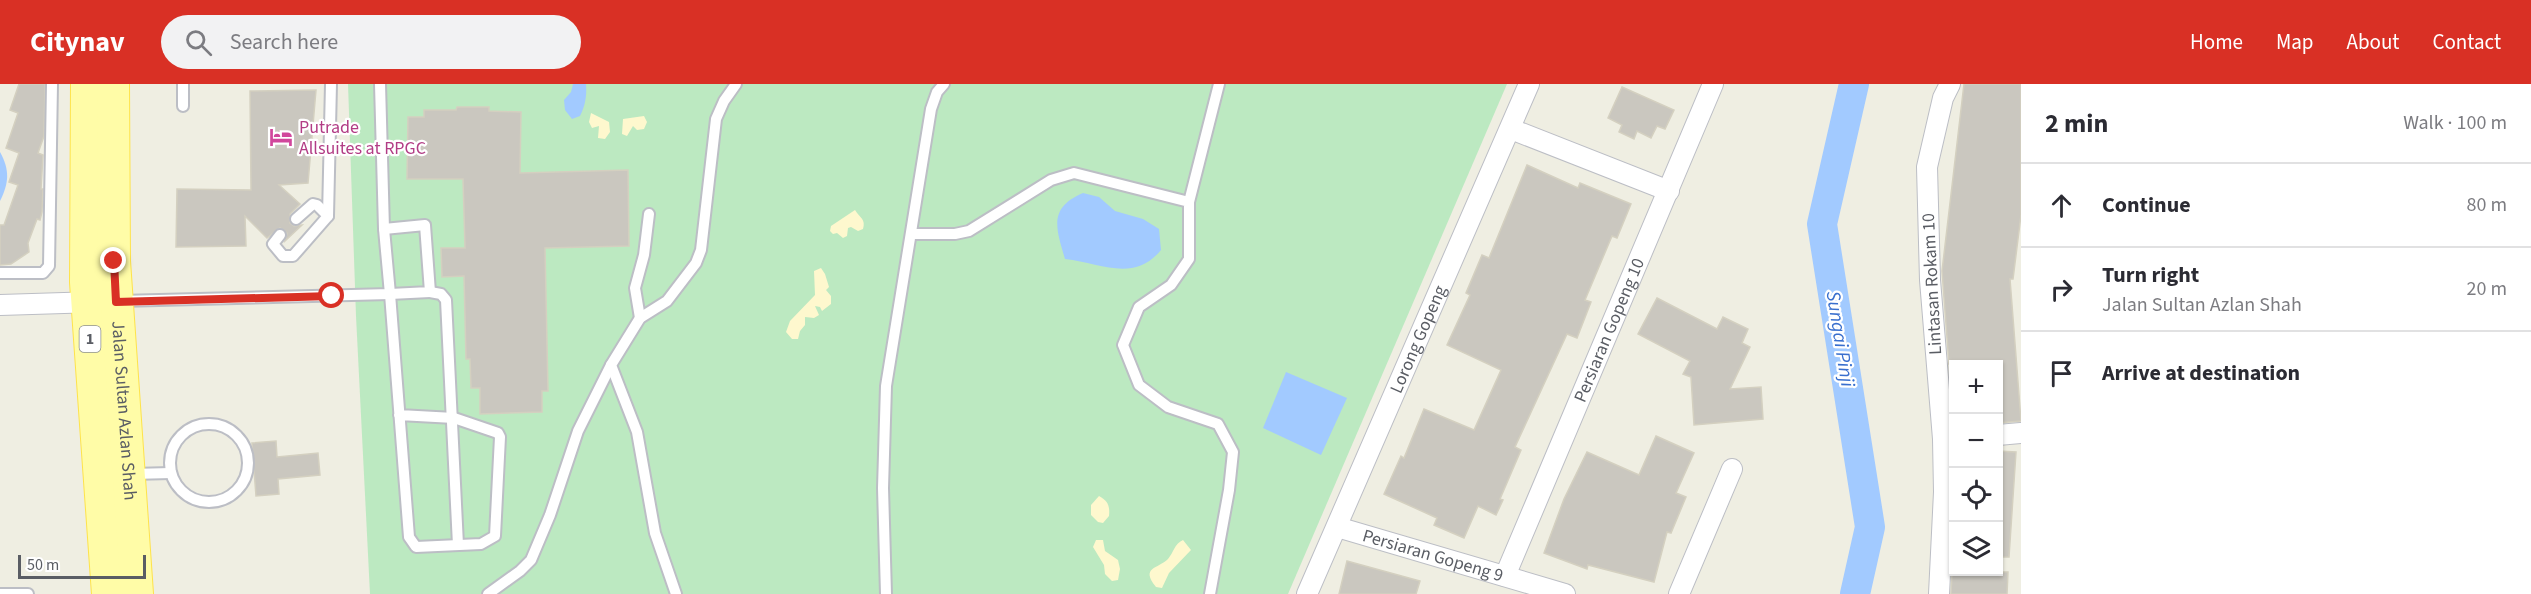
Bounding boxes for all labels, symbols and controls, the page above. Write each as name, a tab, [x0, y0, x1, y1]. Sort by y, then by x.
search box	[161, 15, 581, 69]
text: Citynav	[30, 22, 125, 62]
icon: search	[182, 26, 215, 59]
text: Search here	[230, 26, 338, 58]
text: Home	[2190, 27, 2243, 57]
text: Map	[2276, 27, 2314, 57]
text: About	[2347, 27, 2399, 57]
text: Contact	[2432, 27, 2501, 57]
text: 2 min	[2045, 105, 2108, 142]
text: Walk · 100 m	[2403, 109, 2507, 137]
place label: Putrade Allsuites at RPGC	[299, 115, 426, 161]
hotel icon: Putrade Allsuites at RPGC	[268, 124, 294, 150]
icon: ahead	[2045, 189, 2078, 222]
text: Continue	[2102, 189, 2191, 221]
text: 80 m	[2467, 191, 2507, 219]
street label: Lintasan Rokam 10	[1916, 212, 1948, 356]
route end	[100, 247, 126, 273]
street label: Persiaran Gopeng 10	[1567, 254, 1651, 406]
text: Turn right	[2102, 259, 2199, 291]
icon: right	[2045, 273, 2078, 306]
text: 20 m	[2467, 275, 2507, 303]
street label: Lorong Gopeng	[1383, 281, 1452, 397]
route start	[318, 282, 344, 308]
water label: Sungai Pinji	[1819, 289, 1861, 389]
text: Jalan Sultan Azlan Shah	[2102, 291, 2302, 319]
street label: Jalan Sultan Azlan Shah	[106, 320, 143, 501]
road number: 1	[80, 326, 100, 352]
icon: arrive	[2045, 357, 2078, 390]
text: Arrive at destination	[2102, 357, 2300, 389]
map controls	[1949, 360, 2003, 576]
button: +	[1949, 360, 2003, 414]
button: −	[1949, 414, 2003, 468]
button: locate	[1949, 468, 2003, 522]
button: layers	[1949, 522, 2003, 576]
street label: Persiaran Gopeng 9	[1360, 523, 1506, 588]
scale bar	[18, 552, 146, 580]
text: 50 m	[27, 554, 59, 576]

